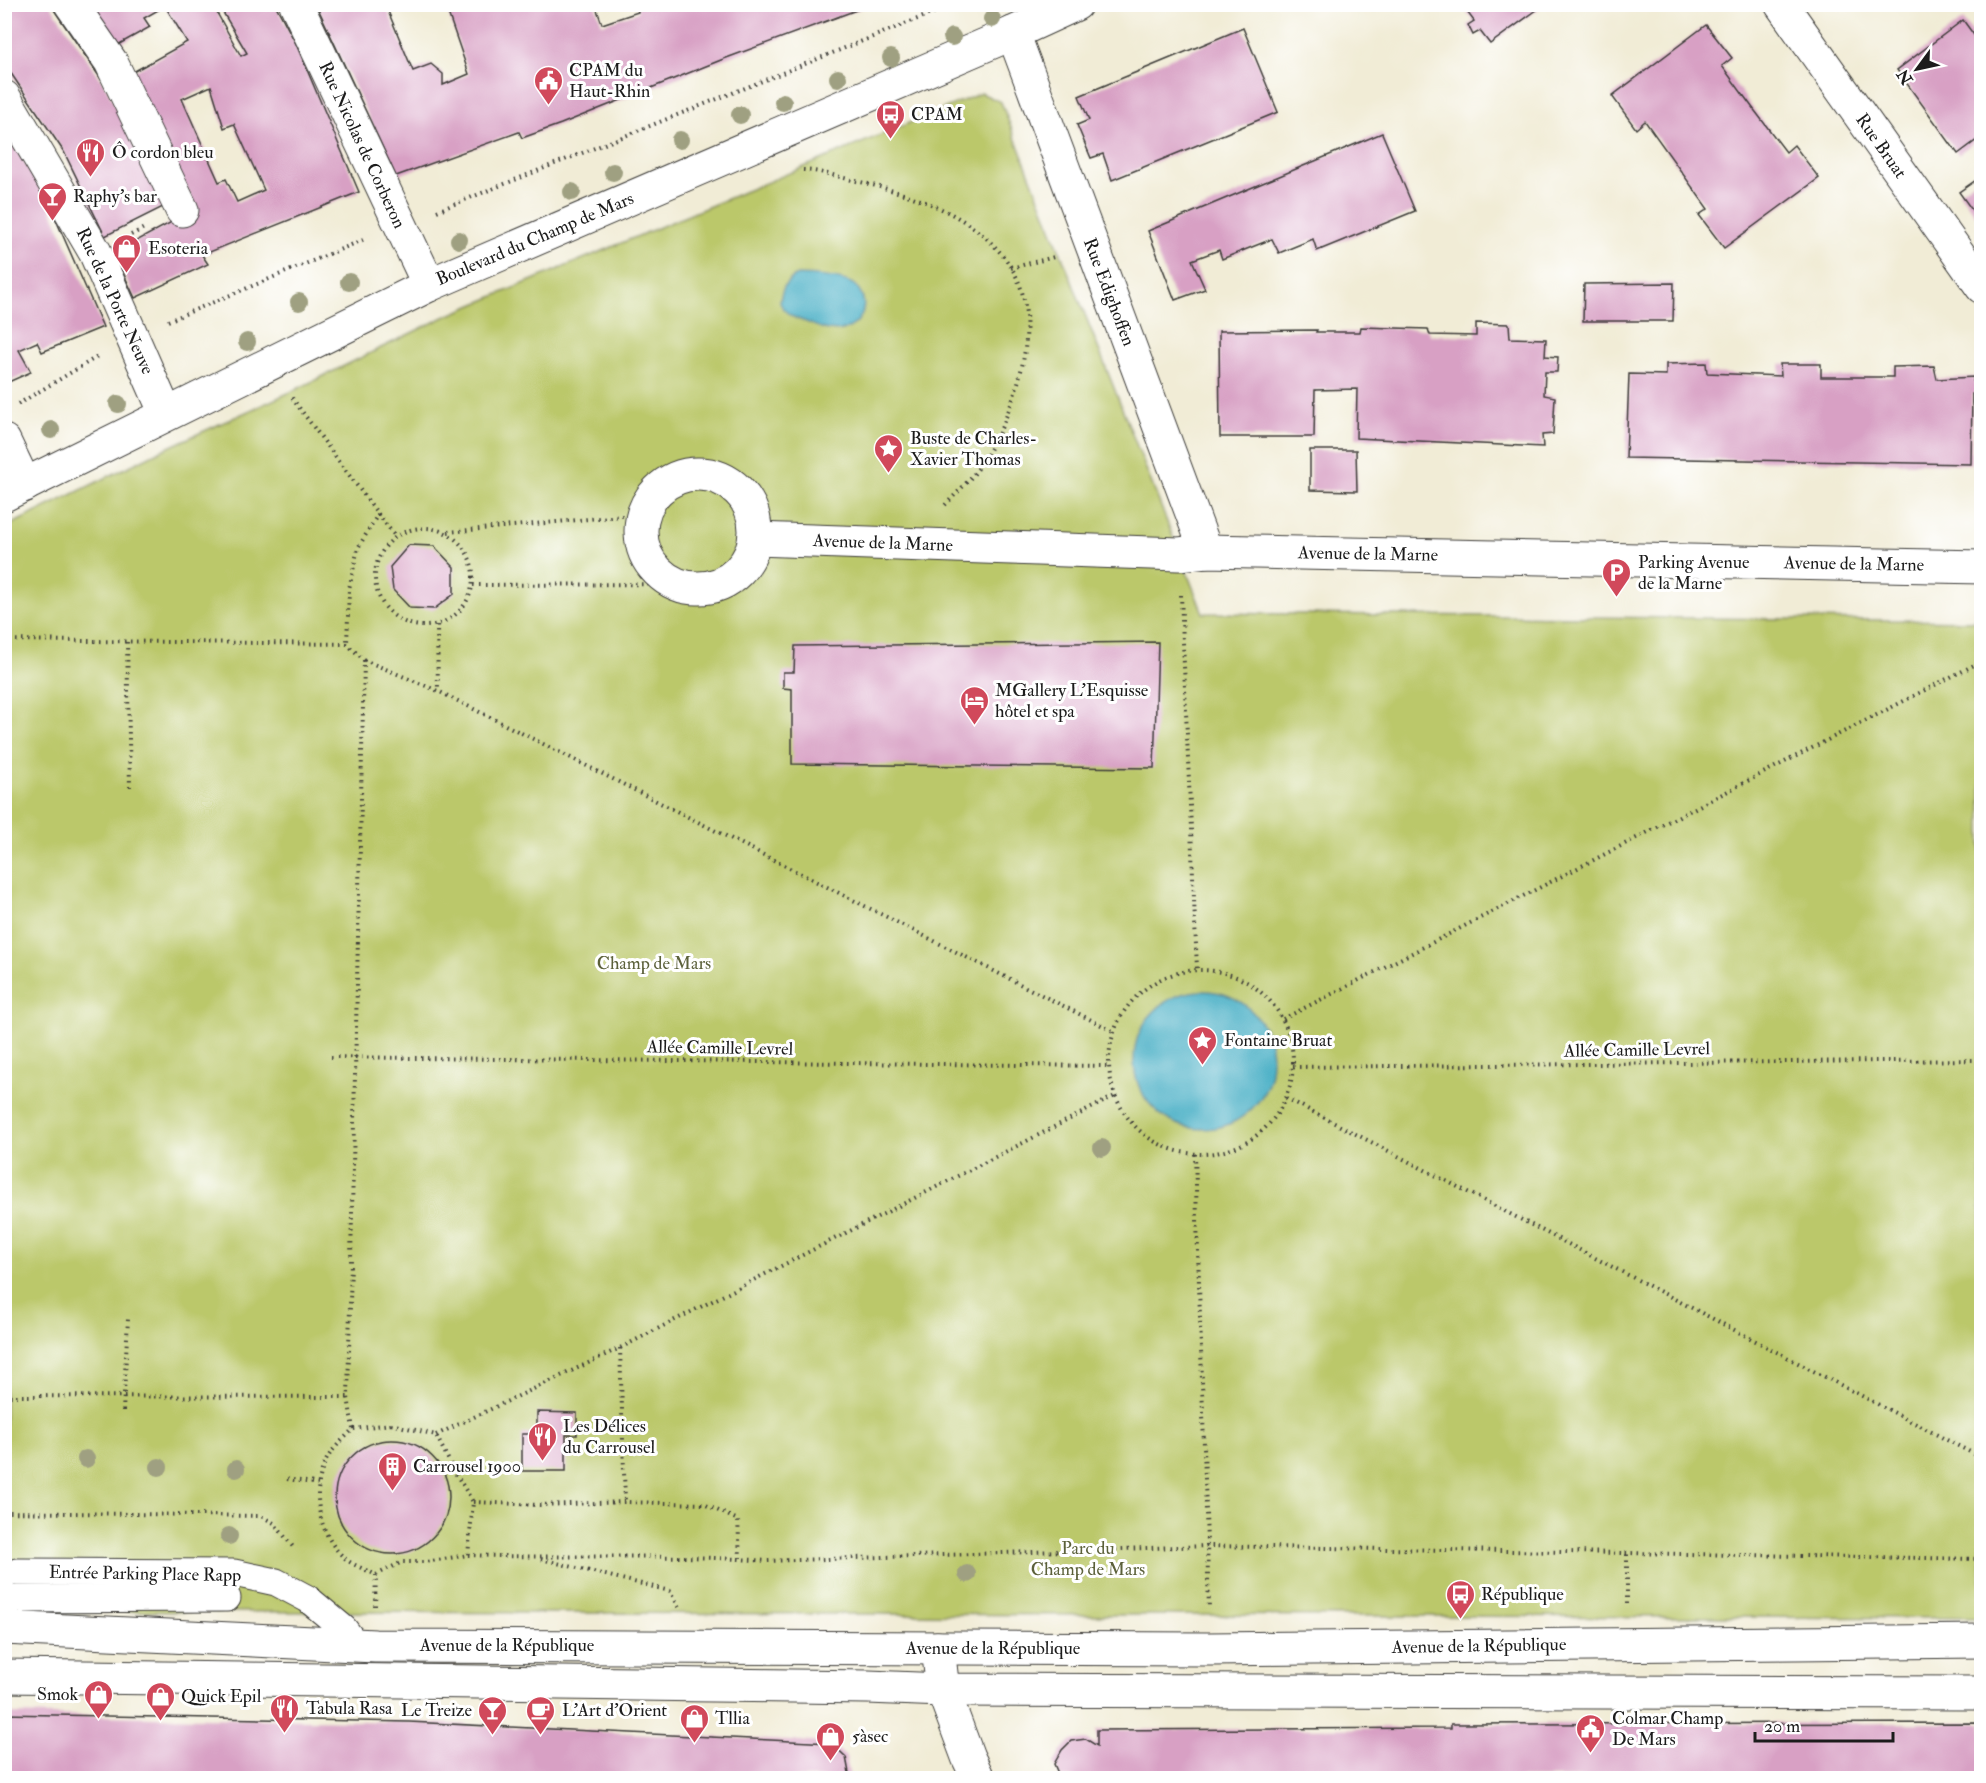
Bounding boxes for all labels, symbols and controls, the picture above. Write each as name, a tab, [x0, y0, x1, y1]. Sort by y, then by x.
north arrow	[1887, 39, 1947, 99]
street label: Rue Nicolas de Corberon	[313, 58, 411, 232]
place label: CPAM du Haut-Rhin	[569, 59, 650, 103]
public building icon: CPAM du Haut-Rhin	[532, 64, 564, 106]
text: N	[1893, 65, 1918, 89]
bus stop icon: CPAM	[874, 98, 906, 140]
place label: CPAM	[911, 103, 963, 126]
street label: Rue Bruat	[1850, 109, 1912, 183]
restaurant icon: Ô cordon bleu	[75, 136, 107, 178]
place label: Ô cordon bleu	[112, 141, 214, 164]
bar icon: Raphy's bar	[36, 180, 68, 222]
place label: Raphy's bar	[73, 185, 157, 208]
street label: Boulevard du Champ de Mars	[433, 187, 637, 291]
street label: Rue de la Porte Neuve	[71, 224, 159, 379]
shop icon: Esoteria	[111, 232, 143, 274]
street label: Rue Edighoffen	[1078, 235, 1140, 349]
place label: Esoteria	[148, 237, 209, 260]
place label: Buste de Charles- Xavier Thomas	[910, 427, 1037, 471]
place icon: Buste de Charles- Xavier Thomas	[873, 432, 905, 474]
street label: Avenue de la Marne	[812, 529, 954, 557]
street label: Avenue de la Marne	[1297, 541, 1439, 567]
place label: Parking Avenue de la Marne	[1638, 551, 1750, 595]
street label: Avenue de la Marne	[1783, 551, 1925, 577]
parking icon: Parking Avenue de la Marne	[1601, 556, 1633, 598]
place label: MGallery L'Esquisse hôtel et spa	[995, 679, 1149, 723]
hotel icon: MGallery L'Esquisse hôtel et spa	[958, 684, 990, 726]
park label: Champ de Mars	[597, 952, 711, 975]
place icon: Fontaine Bruat	[1187, 1024, 1219, 1066]
place label: Fontaine Bruat	[1224, 1029, 1332, 1052]
street label: Allée Camille Levrel	[646, 1035, 794, 1061]
street label: Allée Camille Levrel	[1563, 1037, 1711, 1063]
place label: Les Délices du Carrousel	[563, 1415, 655, 1459]
restaurant icon: Les Délices du Carrousel	[526, 1420, 558, 1462]
building icon: Carrousel 1900	[376, 1450, 408, 1492]
place label: Carrousel 1900	[413, 1455, 521, 1478]
park label: Parc du Champ de Mars	[1031, 1537, 1145, 1581]
street label: Entrée Parking Place Rapp	[49, 1561, 241, 1587]
bus stop icon: République	[1444, 1578, 1476, 1620]
place label: République	[1481, 1583, 1564, 1606]
street label: Avenue de la République	[1390, 1633, 1567, 1659]
street label: Avenue de la République	[419, 1634, 595, 1657]
street label: Avenue de la République	[905, 1637, 1081, 1660]
shop icon: Smok	[83, 1678, 115, 1720]
shop icon: Quick Epil	[144, 1680, 176, 1722]
place label: Smok	[37, 1683, 78, 1706]
place label: Quick Epil	[181, 1685, 262, 1708]
restaurant icon: Tabula Rasa	[269, 1692, 301, 1734]
bar icon: Le Treize	[477, 1694, 509, 1736]
cafe icon: L'Art d'Orient	[525, 1694, 557, 1736]
place label: Tabula Rasa	[306, 1697, 393, 1720]
place label: Le Treize	[401, 1699, 472, 1722]
place label: L'Art d'Orient	[562, 1699, 667, 1722]
shop icon: Tllia	[678, 1702, 710, 1744]
scale bar	[1755, 1705, 1893, 1743]
place label: Tllia	[715, 1707, 750, 1730]
place label: Colmar Champ De Mars	[1612, 1707, 1723, 1751]
public building icon: Colmar Champ De Mars	[1575, 1712, 1607, 1754]
text: 20 m	[1764, 1715, 1800, 1738]
shop icon: 5àsec	[815, 1720, 847, 1762]
place label: 5àsec	[852, 1725, 888, 1748]

